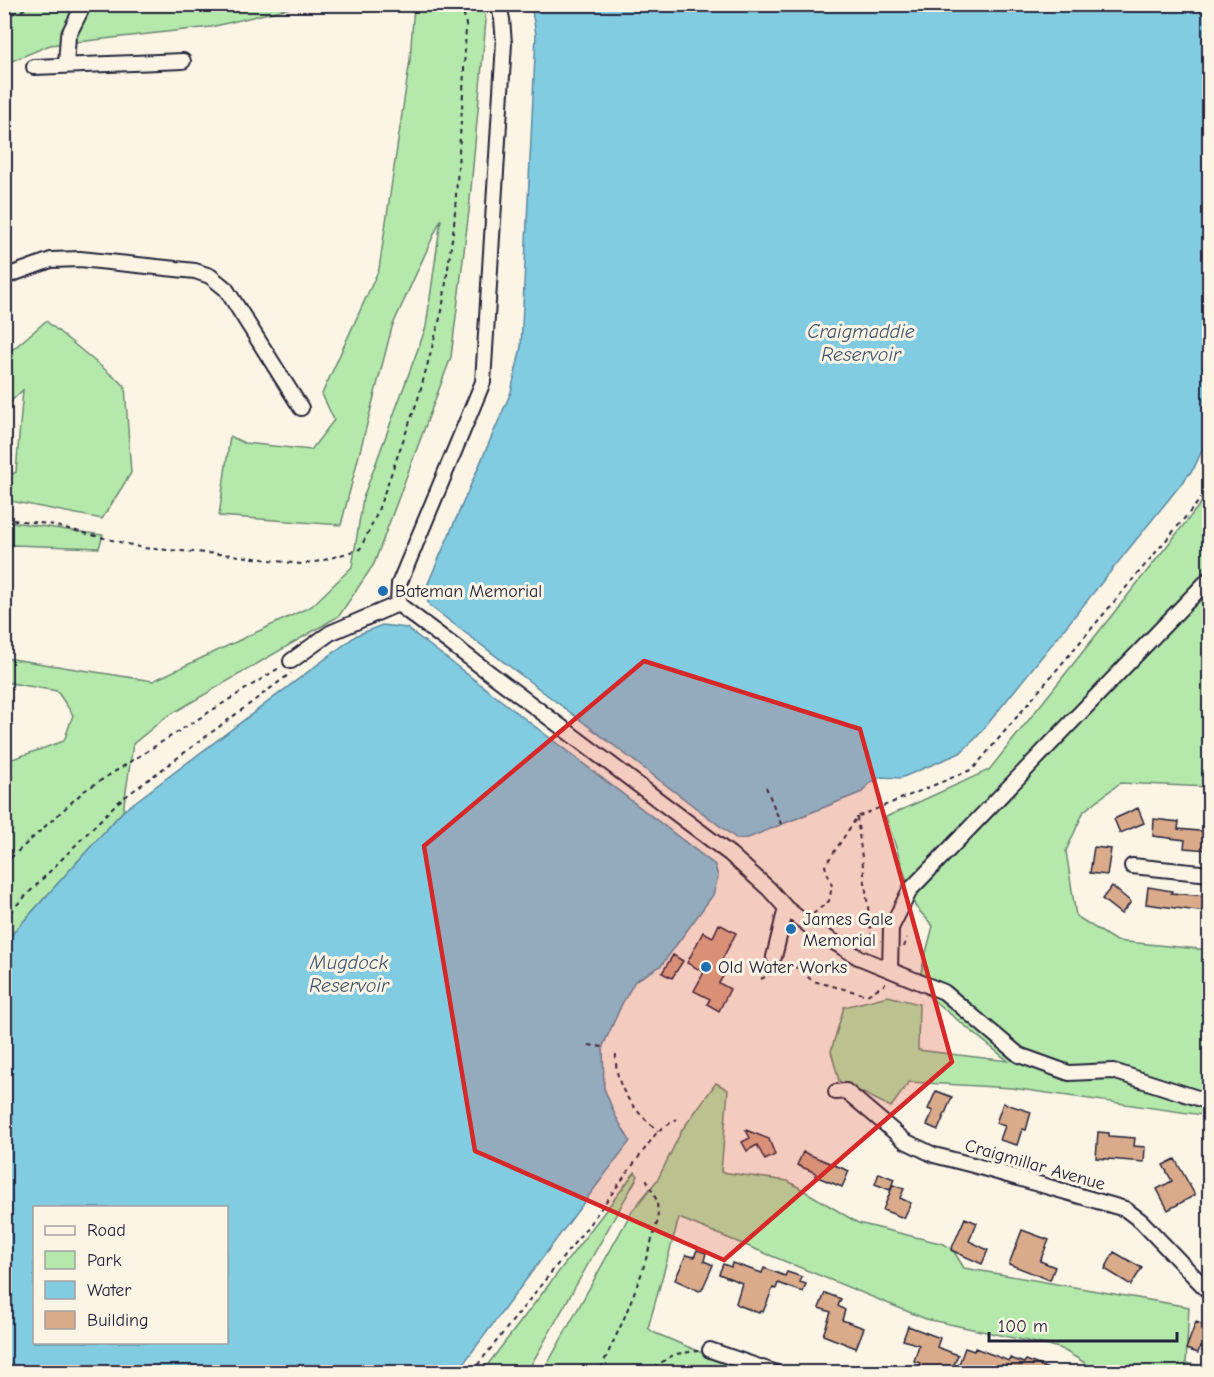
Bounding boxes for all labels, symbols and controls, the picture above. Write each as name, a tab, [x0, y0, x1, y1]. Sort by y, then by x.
water label: Craigmaddie Reservoir	[807, 320, 915, 366]
place label: Bateman Memorial	[395, 581, 542, 602]
marker: Bateman Memorial	[376, 584, 390, 598]
place label: James Gale Memorial	[803, 909, 893, 951]
marker: James Gale Memorial	[784, 922, 798, 936]
water label: Mugdock Reservoir	[309, 951, 390, 997]
place label: Old Water Works	[718, 957, 847, 978]
marker: Old Water Works	[699, 960, 713, 974]
street label: Craigmillar Avenue	[962, 1135, 1108, 1195]
legend	[33, 1206, 228, 1344]
text: Road	[87, 1220, 126, 1241]
text: Park	[87, 1250, 122, 1271]
text: Water	[87, 1280, 132, 1301]
scale bar	[989, 1305, 1176, 1343]
text: Building	[87, 1310, 149, 1331]
text: 100 m	[998, 1316, 1048, 1337]

